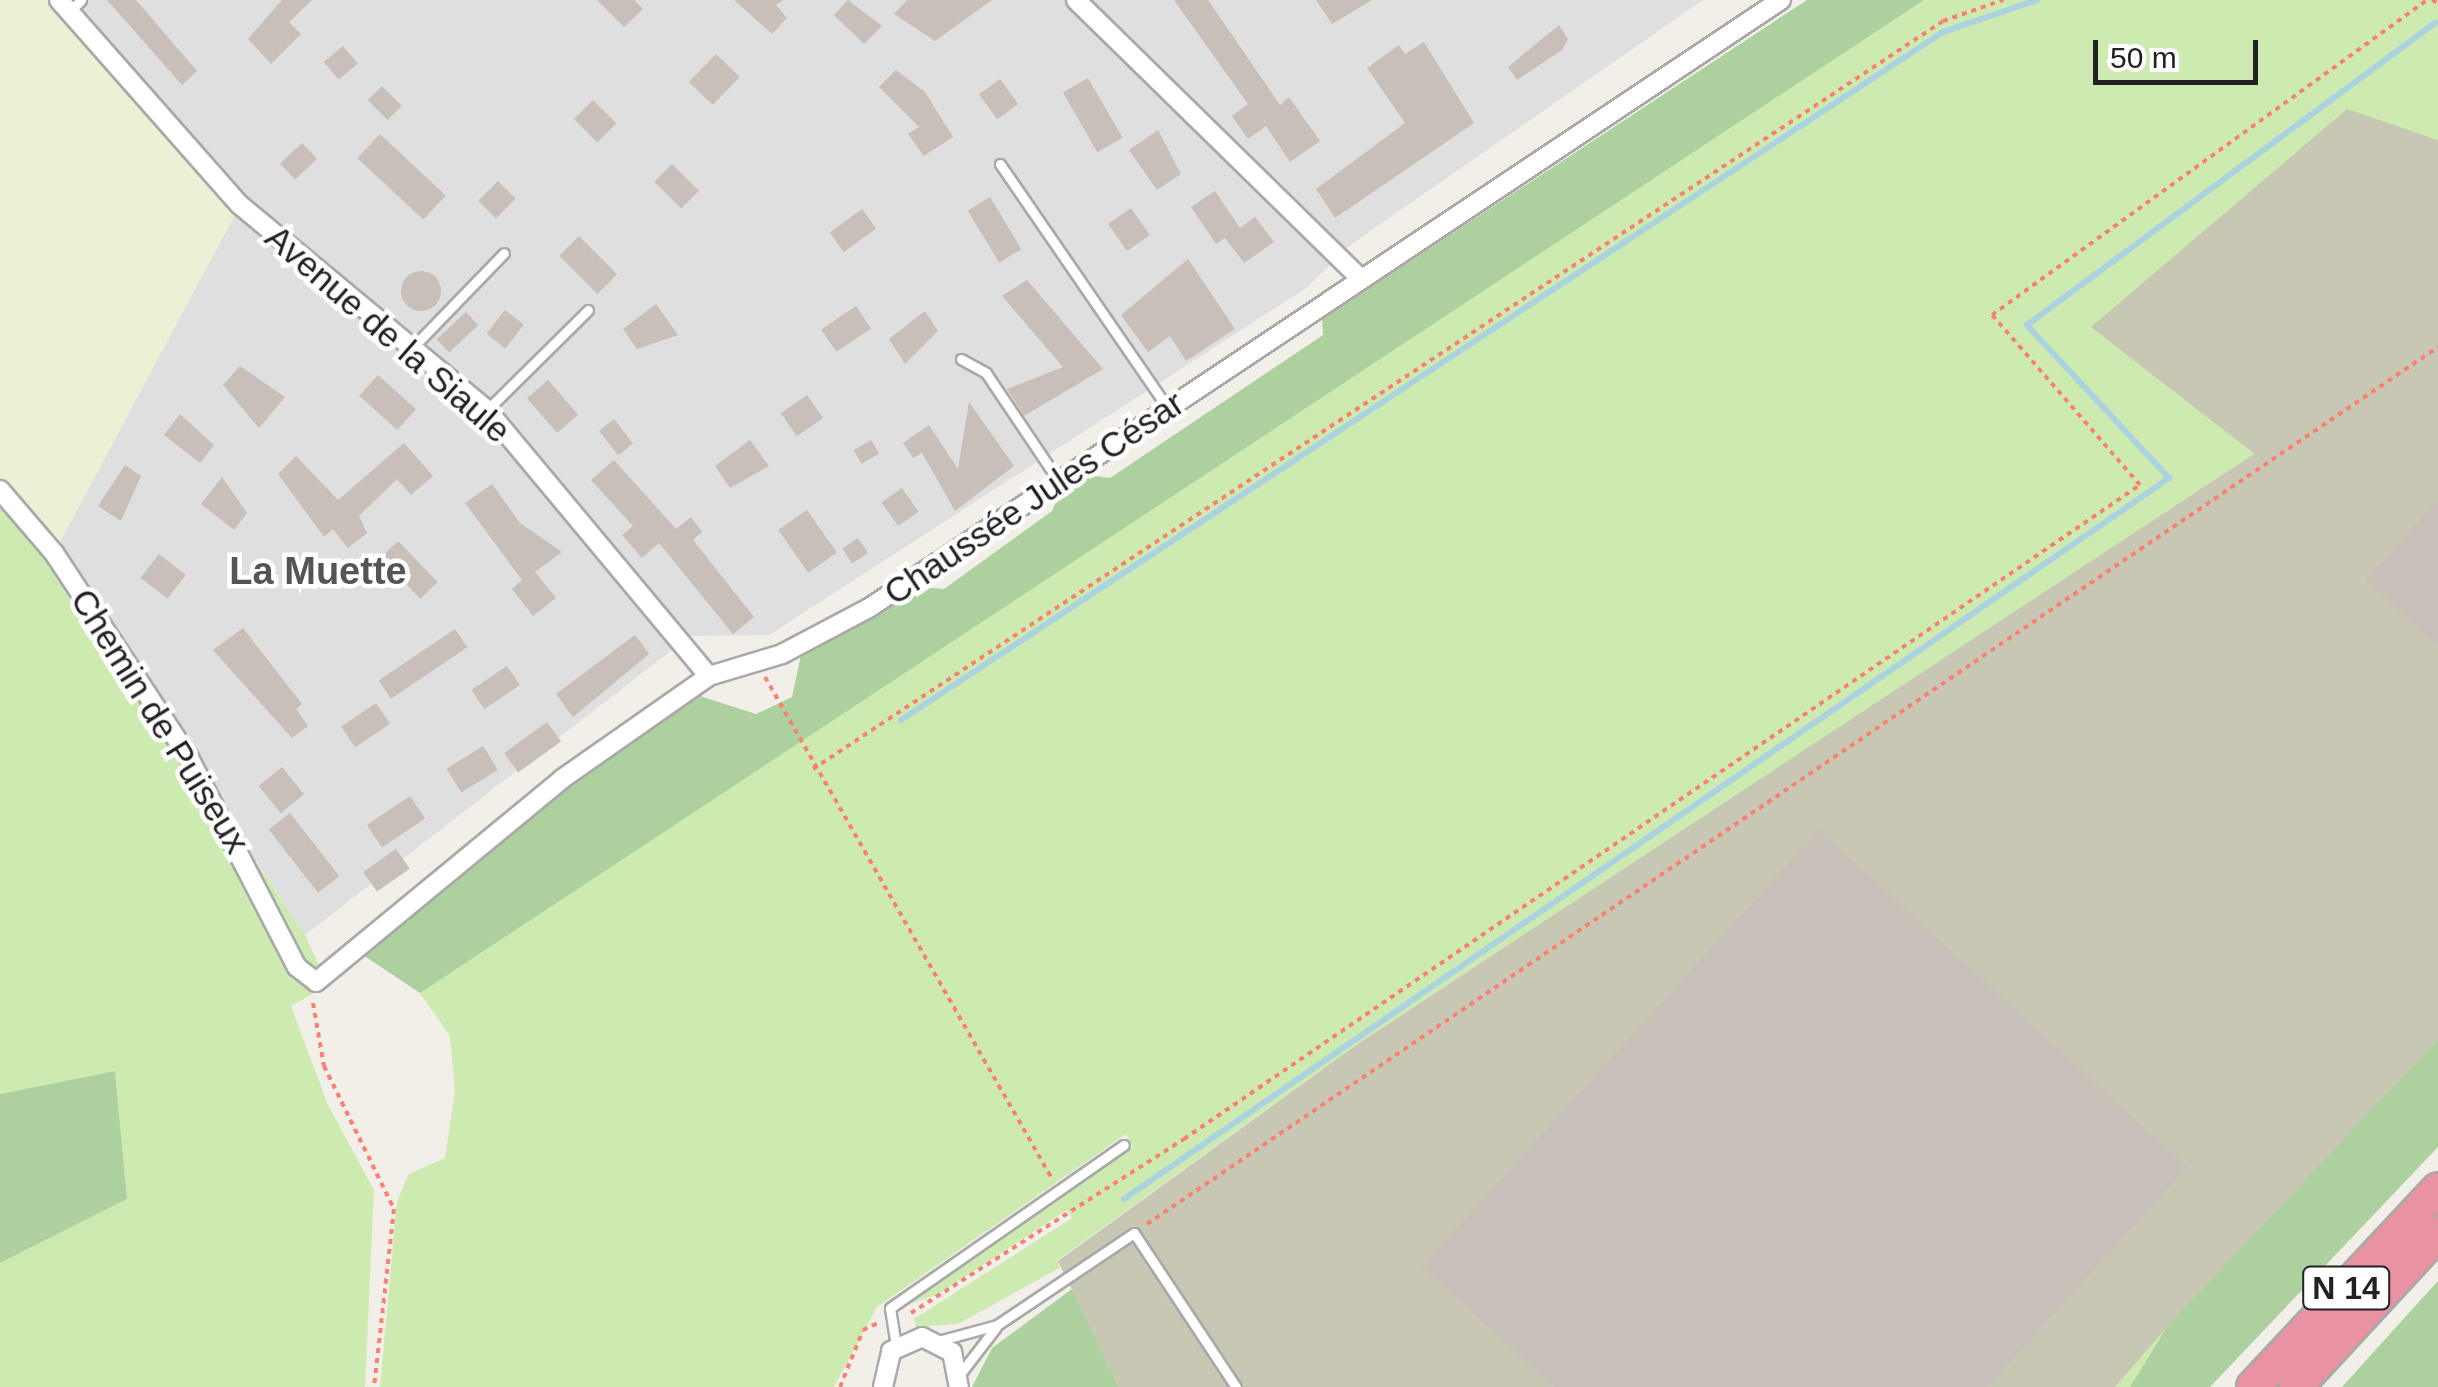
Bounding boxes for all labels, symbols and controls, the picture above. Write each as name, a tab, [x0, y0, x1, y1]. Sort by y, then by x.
scale bar	[2098, 20, 2263, 82]
text: 50 m	[2110, 41, 2177, 74]
street label: Avenue de la Siaule	[257, 216, 519, 452]
street label: Chaussée Jules César	[876, 382, 1192, 614]
district label: La Muette	[229, 549, 407, 595]
street label: Chemin de Puiseux	[62, 581, 258, 861]
road number: N 14	[2301, 1261, 2391, 1315]

